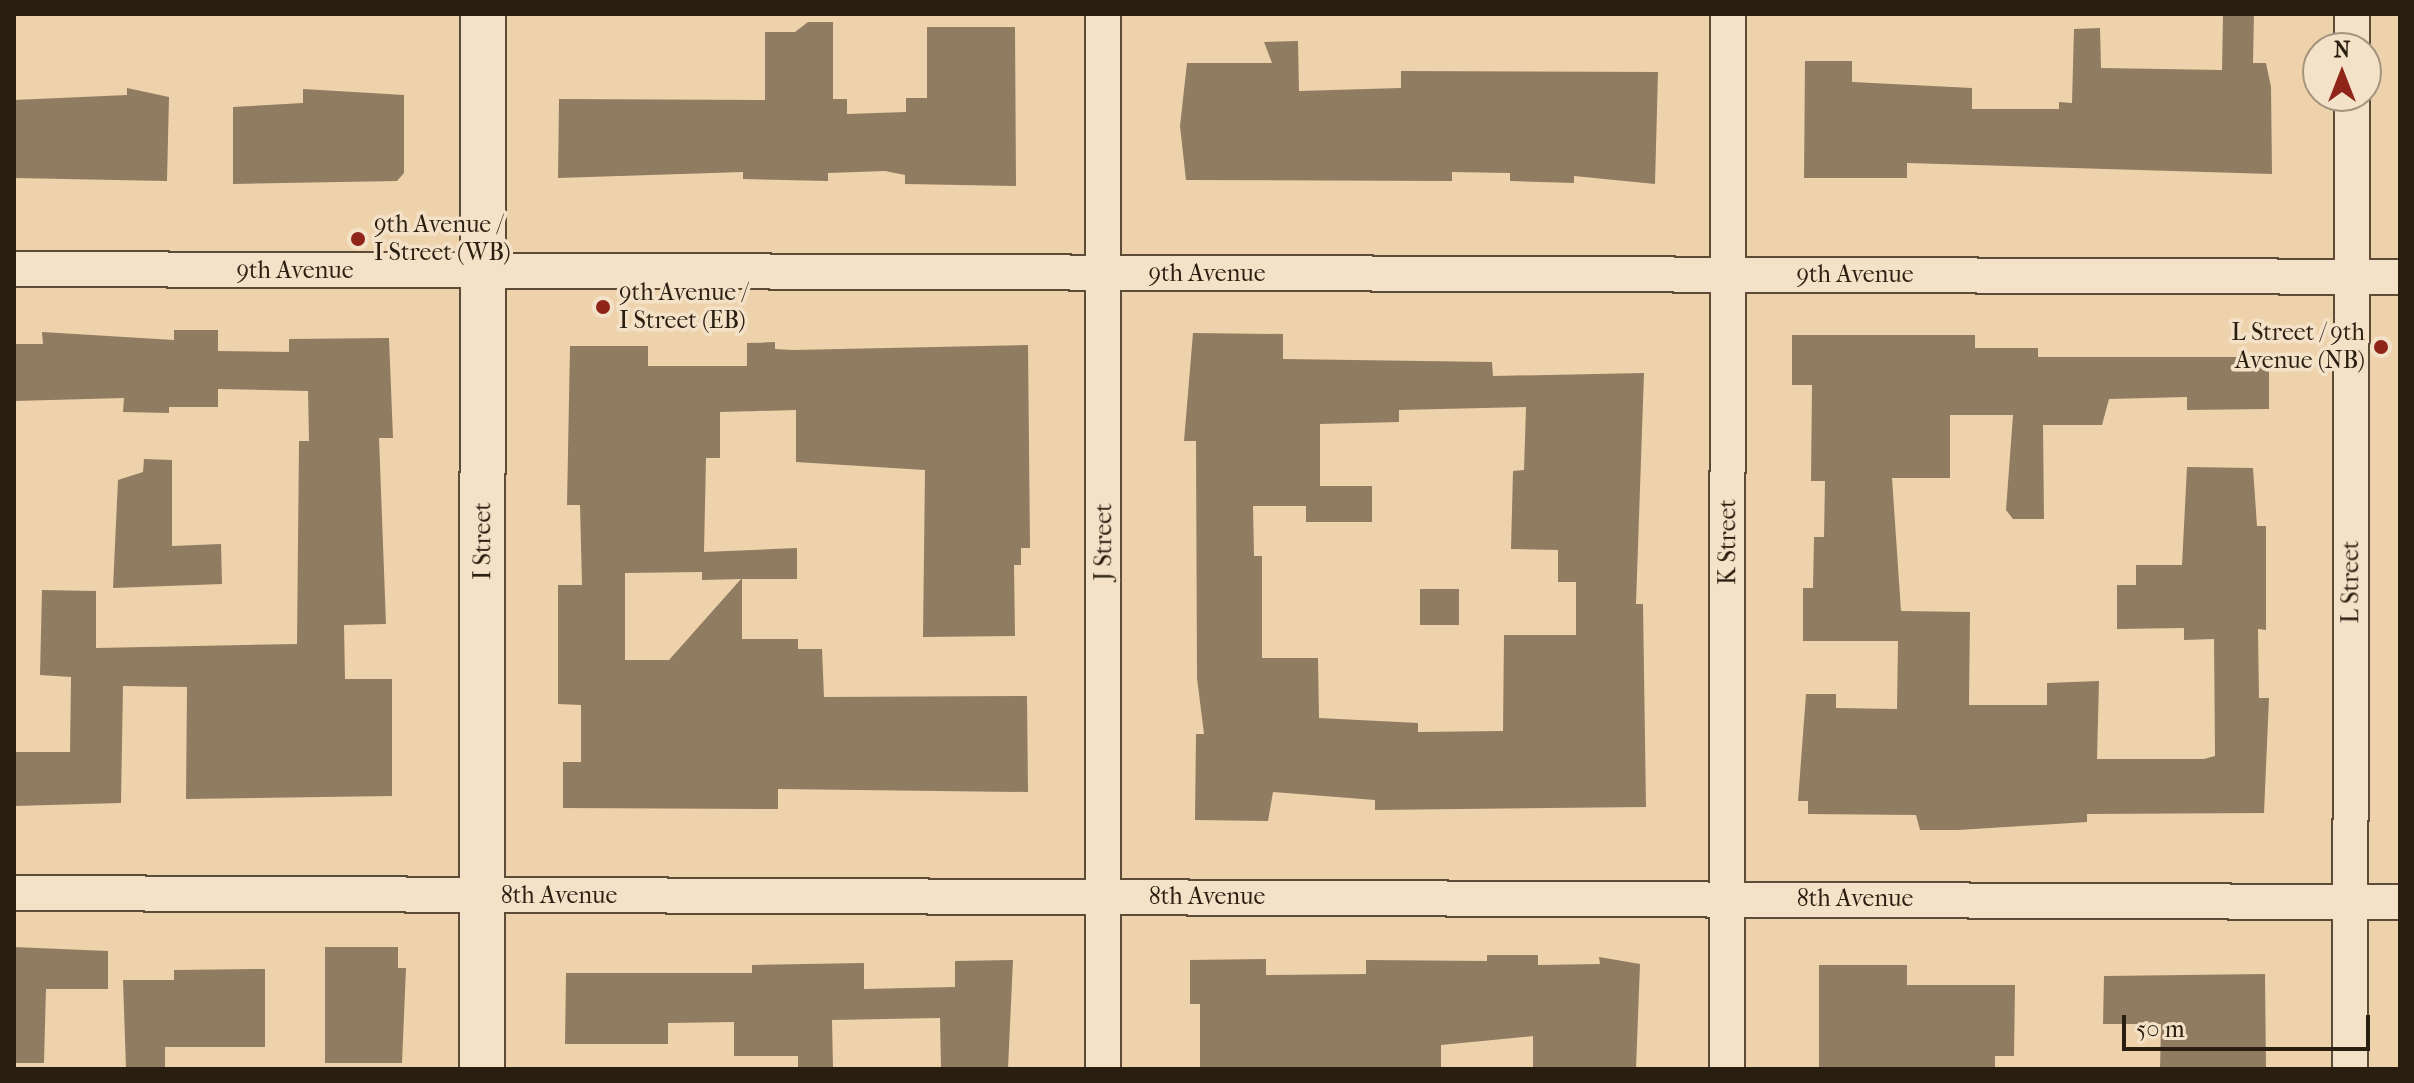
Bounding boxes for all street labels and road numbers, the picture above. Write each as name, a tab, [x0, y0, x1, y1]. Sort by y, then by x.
street label: 9th Avenue	[236, 257, 354, 285]
street label: 9th Avenue	[1148, 260, 1266, 288]
street label: 9th Avenue	[1796, 261, 1914, 289]
street label: K Street	[1714, 499, 1742, 585]
street label: I Street	[469, 502, 497, 580]
street label: J Street	[1090, 503, 1118, 581]
street label: L Street	[2337, 541, 2365, 623]
street label: 8th Avenue	[501, 882, 617, 910]
street label: 8th Avenue	[1149, 883, 1265, 911]
street label: 8th Avenue	[1797, 885, 1913, 913]

